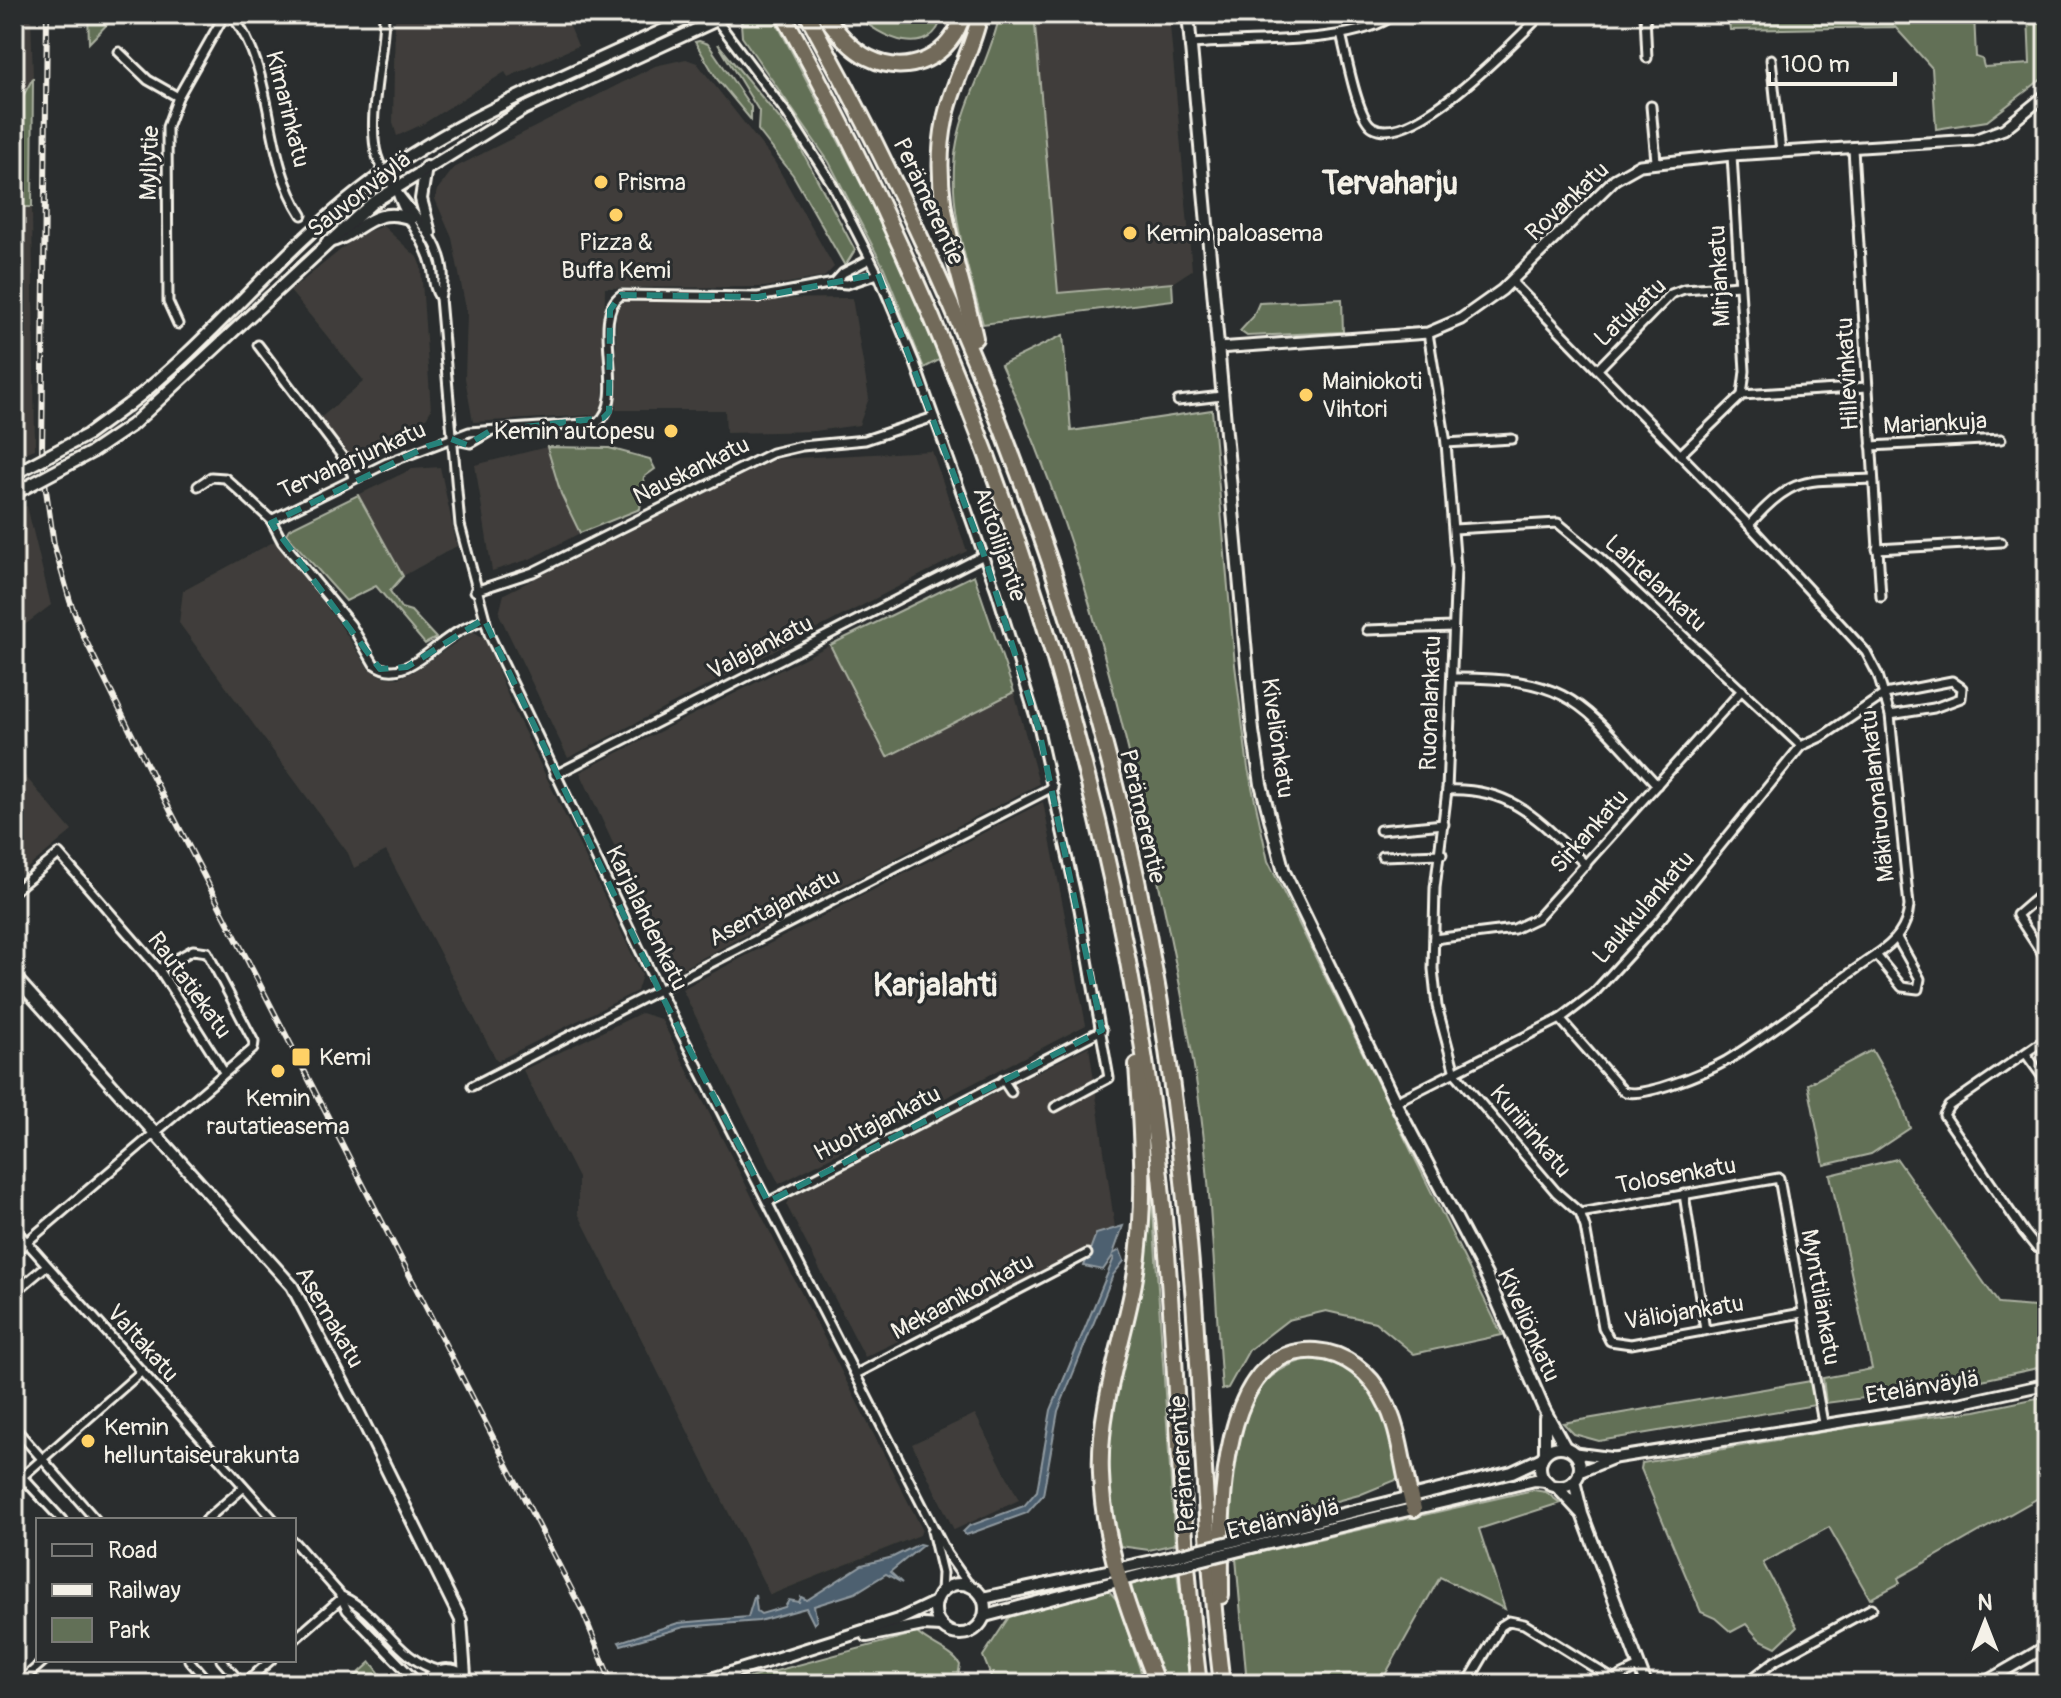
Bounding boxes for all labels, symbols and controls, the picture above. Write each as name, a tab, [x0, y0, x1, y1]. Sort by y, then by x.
scale bar	[1769, 36, 1895, 86]
street label: Kimarinkatu	[259, 48, 316, 170]
text: 100 m	[1781, 50, 1850, 79]
street label: Myllytie	[134, 125, 165, 201]
street label: Perämerentie	[887, 133, 971, 269]
street label: Sauvonväylä	[302, 145, 417, 244]
street label: Rovankatu	[1519, 155, 1615, 247]
district label: Tervaharju	[1321, 164, 1458, 204]
place label: Prisma	[617, 168, 686, 197]
marker: Prisma	[592, 173, 610, 191]
marker: Pizza & Buffa Kemi	[607, 206, 625, 224]
place label: Kemin paloasema	[1146, 219, 1323, 248]
marker: Kemin paloasema	[1121, 224, 1139, 242]
street label: Mirjankatu	[1702, 224, 1737, 328]
place label: Pizza & Buffa Kemi	[561, 228, 671, 285]
street label: Latukatu	[1588, 272, 1672, 353]
street label: Hillevinkatu	[1830, 317, 1865, 431]
place label: Mainiokoti Vihtori	[1322, 367, 1422, 424]
marker: Mainiokoti Vihtori	[1297, 386, 1315, 404]
street label: Mariankuja	[1882, 406, 1988, 441]
street label: Tervaharjunkatu	[274, 415, 430, 506]
place label: Kemin autopesu	[494, 417, 655, 446]
marker: Kemin autopesu	[662, 422, 680, 440]
street label: Nauskankatu	[628, 430, 754, 511]
street label: Autoilijantie	[966, 483, 1033, 605]
street label: Lahtelankatu	[1598, 529, 1713, 638]
street label: Valajankatu	[703, 609, 818, 686]
street label: Ruonalankatu	[1414, 635, 1447, 771]
street label: Kiveliönkatu	[1255, 676, 1300, 800]
street label: Mäkiruonalankatu	[1854, 708, 1901, 883]
street label: Perämerentie	[1113, 746, 1172, 886]
street label: Sirkankatu	[1544, 783, 1635, 879]
street label: Karjalahdenkatu	[599, 841, 694, 996]
street label: Laukkulankatu	[1586, 845, 1700, 970]
street label: Asentajankatu	[704, 862, 845, 953]
street label: Rautatiekatu	[141, 926, 238, 1044]
district label: Karjalahti	[873, 966, 997, 1006]
place label: Kemi	[319, 1043, 371, 1072]
marker: Kemi	[290, 1046, 312, 1068]
marker: Kemin rautatieasema	[269, 1062, 287, 1080]
street label: Huoltajankatu	[809, 1079, 945, 1168]
street label: Kuriirinkatu	[1483, 1079, 1578, 1184]
place label: Kemin rautatieasema	[206, 1084, 350, 1141]
street label: Tolosenkatu	[1614, 1151, 1738, 1200]
street label: Mynttilänkatu	[1794, 1227, 1847, 1367]
street label: Mekaanikonkatu	[886, 1247, 1038, 1346]
street label: Asemakatu	[289, 1261, 370, 1373]
street label: Kiveliönkatu	[1491, 1264, 1566, 1386]
street label: Väliojankatu	[1622, 1289, 1746, 1336]
street label: Valtakatu	[100, 1299, 185, 1388]
street label: Etelänväylä	[1863, 1364, 1981, 1411]
street label: Perämerentie	[1163, 1395, 1202, 1533]
place label: Kemin helluntaiseurakunta	[104, 1413, 300, 1470]
marker: Kemin helluntaiseurakunta	[79, 1432, 97, 1450]
street label: Etelänväylä	[1224, 1493, 1342, 1546]
legend	[36, 1518, 296, 1662]
text: Road	[108, 1536, 158, 1565]
text: Railway	[108, 1576, 181, 1605]
north arrow	[1945, 1582, 2025, 1662]
text: N	[1978, 1589, 1993, 1617]
text: Park	[108, 1616, 150, 1645]

